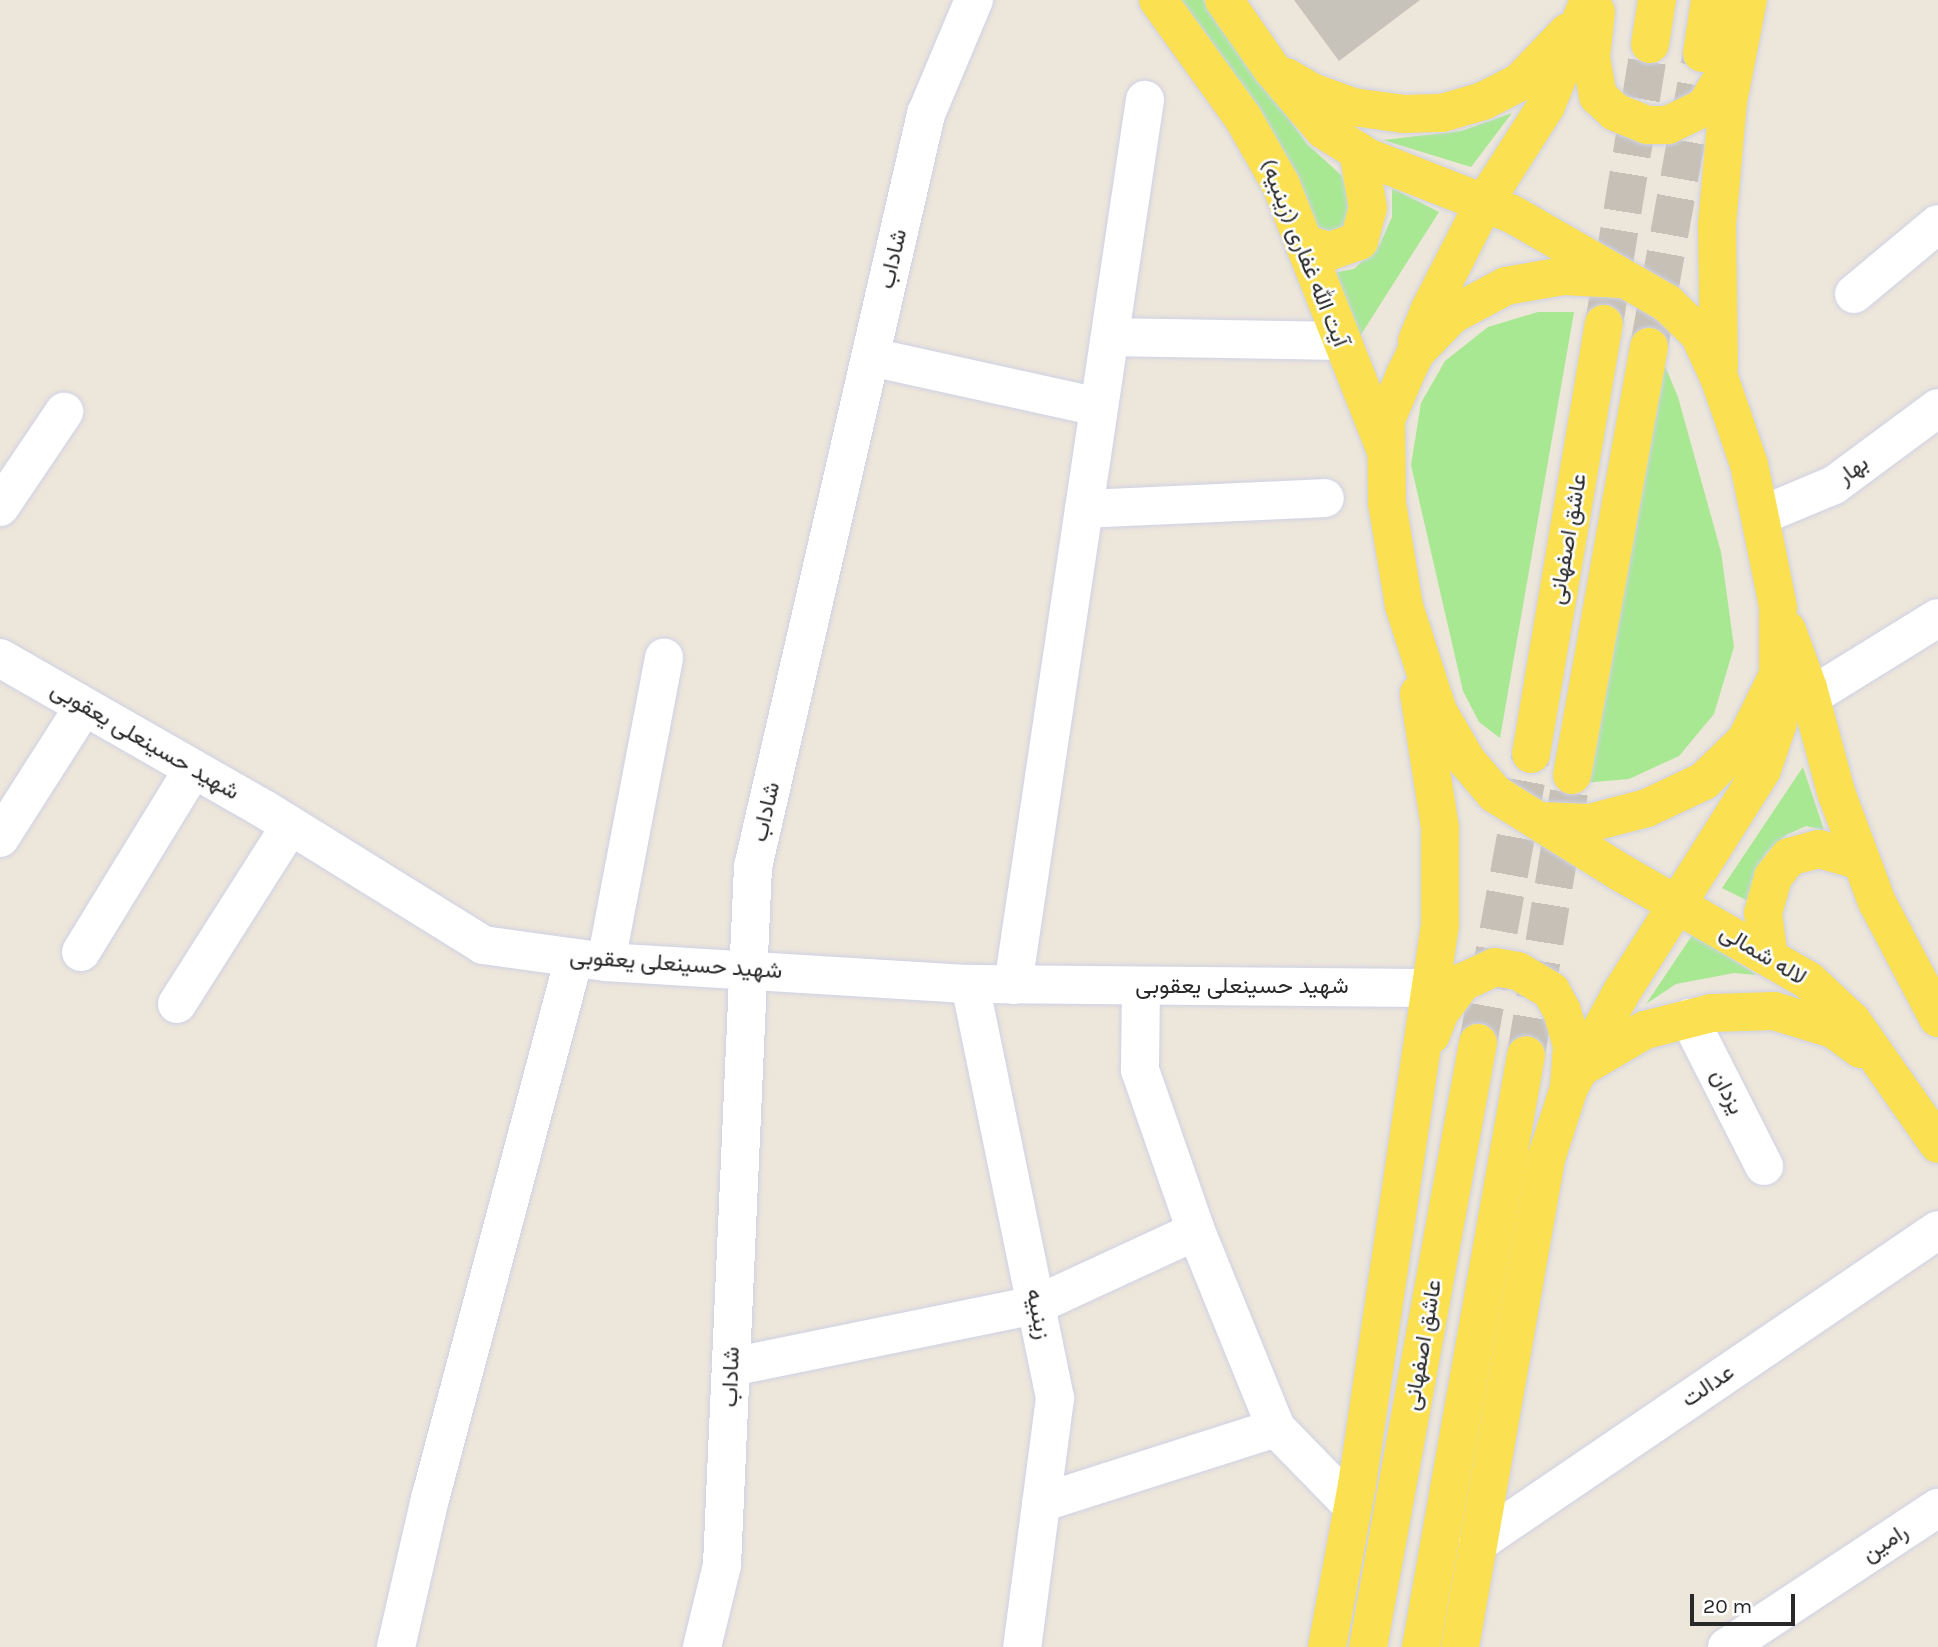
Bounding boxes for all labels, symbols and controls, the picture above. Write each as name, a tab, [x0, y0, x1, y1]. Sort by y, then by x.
street label: آیت الله غفاری (زینبیه)	[1254, 155, 1354, 351]
street label: شاداب	[873, 226, 913, 292]
street label: بهار	[1832, 449, 1874, 491]
street label: عاشق اصفهانی	[1543, 471, 1593, 607]
street label: شهید حسینعلی یعقوبی	[46, 676, 244, 806]
street label: شاداب	[746, 779, 786, 845]
street label: لاله شمالی	[1715, 918, 1811, 992]
street label: شهید حسینعلی یعقوبی	[569, 943, 783, 985]
street label: شهید حسینعلی یعقوبی	[1135, 972, 1349, 1000]
street label: یزدان	[1704, 1065, 1750, 1119]
street label: عاشق اصفهانی	[1398, 1277, 1448, 1413]
street label: زینبیه	[1020, 1286, 1056, 1342]
street label: شاداب	[716, 1346, 746, 1408]
street label: عدالت	[1676, 1358, 1740, 1414]
street label: رامین	[1857, 1518, 1913, 1568]
scale bar	[1693, 1580, 1798, 1624]
text: 20 m	[1703, 1594, 1752, 1618]

